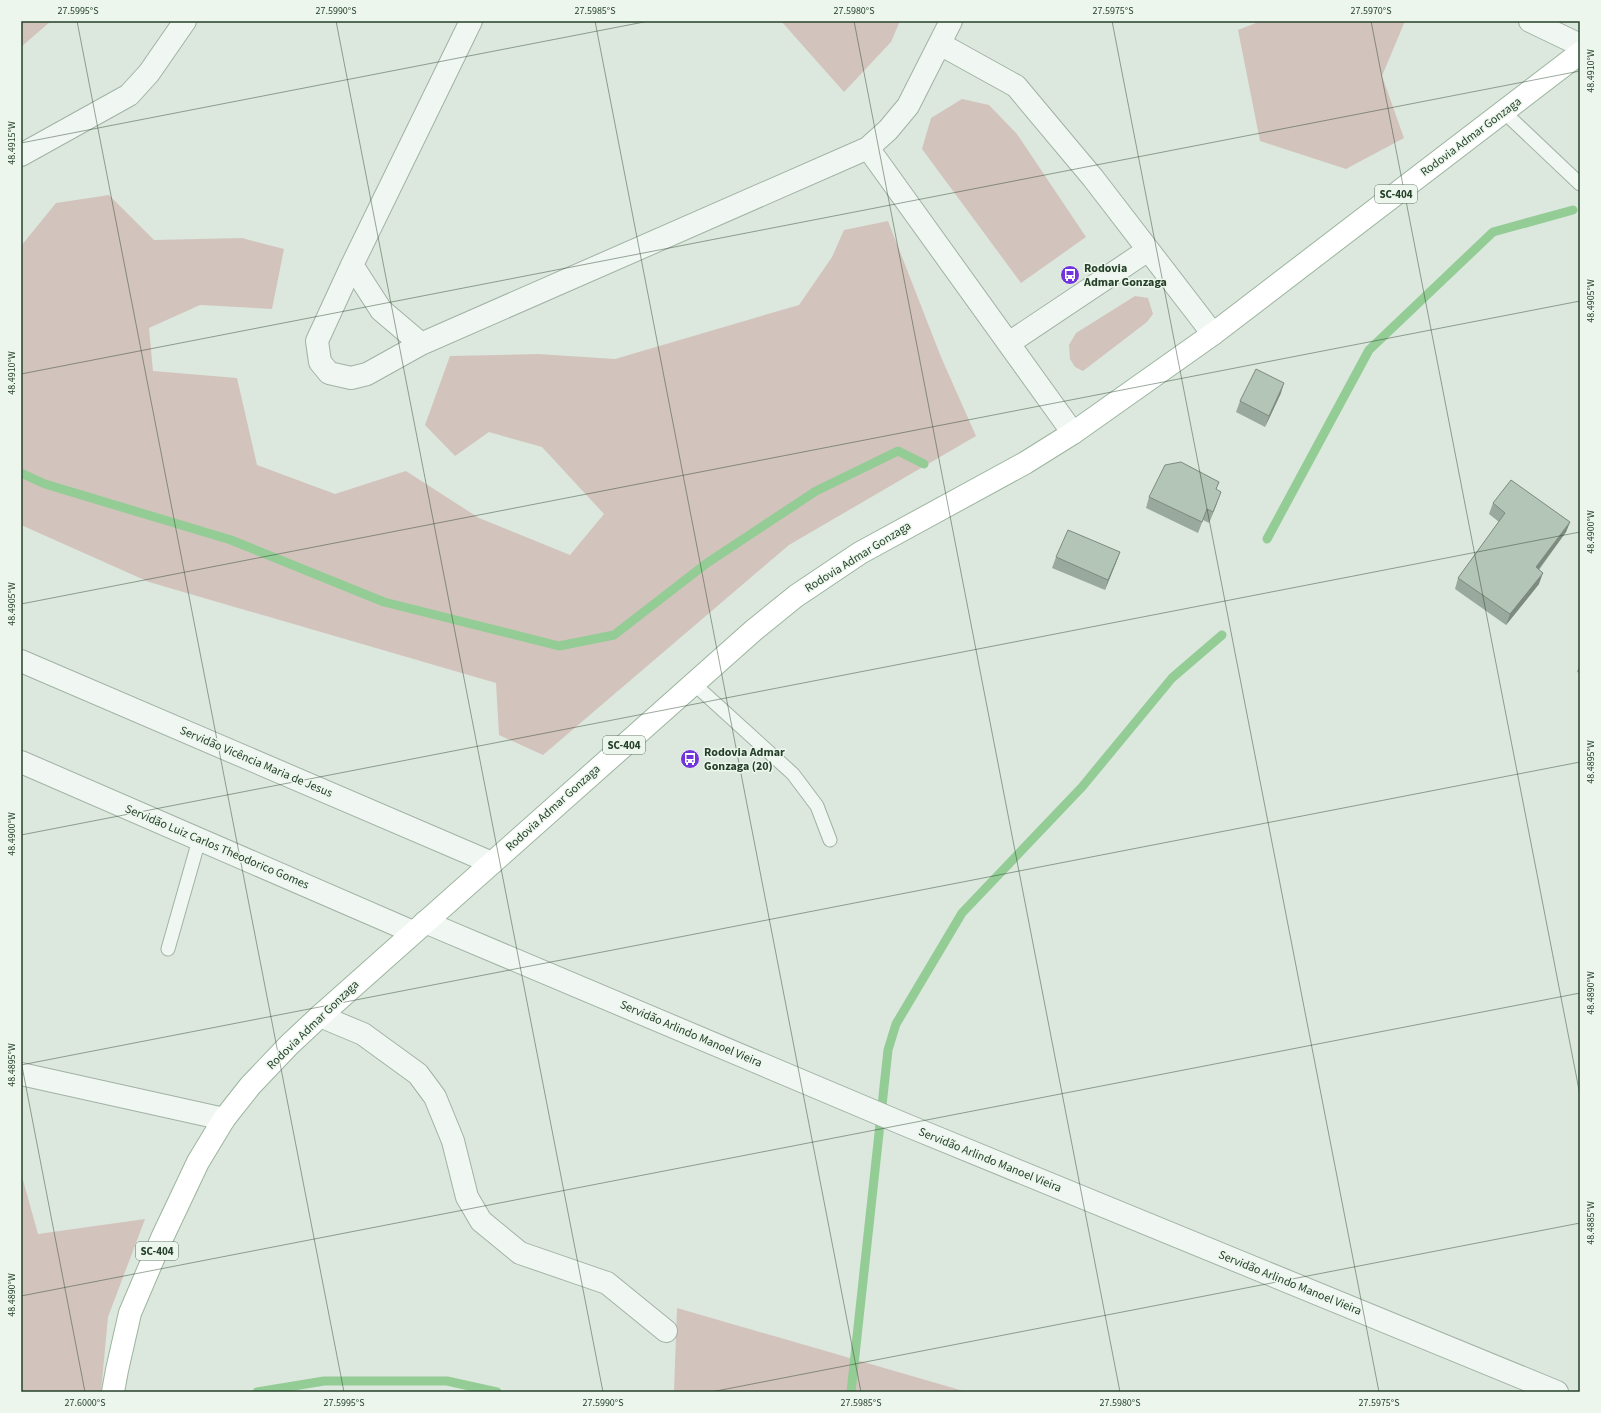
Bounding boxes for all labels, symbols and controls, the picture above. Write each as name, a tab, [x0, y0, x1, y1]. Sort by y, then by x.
text: 27.5995°S	[58, 4, 98, 18]
text: 27.5990°S	[316, 4, 356, 18]
text: 27.5985°S	[575, 4, 615, 18]
text: 27.5980°S	[834, 4, 874, 18]
text: 27.5975°S	[1093, 4, 1133, 18]
text: 27.5970°S	[1351, 4, 1391, 18]
text: 48.4910°W	[1584, 49, 1598, 93]
street label: Rodovia Admar Gonzaga	[1417, 93, 1525, 181]
text: 48.4915°W	[5, 121, 19, 165]
road number: SC-404	[1375, 185, 1417, 203]
place label: Rodovia Admar Gonzaga	[1083, 260, 1167, 291]
bus stop icon: Rodovia Admar Gonzaga	[1059, 264, 1081, 286]
text: 48.4905°W	[1584, 279, 1598, 323]
text: 48.4910°W	[5, 351, 19, 395]
text: 48.4900°W	[1584, 510, 1598, 554]
street label: Rodovia Admar Gonzaga	[802, 517, 914, 597]
text: 48.4905°W	[5, 582, 19, 626]
street label: Servidão Vicência Maria de Jesus	[177, 722, 335, 802]
road number: SC-404	[603, 736, 645, 754]
text: 48.4895°W	[1584, 740, 1598, 784]
place label: Rodovia Admar Gonzaga (20)	[704, 744, 785, 775]
bus stop icon: Rodovia Admar Gonzaga (20)	[679, 748, 701, 770]
street label: Rodovia Admar Gonzaga	[502, 761, 604, 855]
street label: Servidão Luiz Carlos Theodorico Gomes	[122, 800, 312, 894]
text: 48.4900°W	[5, 812, 19, 856]
text: 48.4890°W	[1584, 971, 1598, 1015]
street label: Rodovia Admar Gonzaga	[263, 976, 363, 1074]
street label: Servidão Arlindo Manoel Vieira	[617, 996, 765, 1072]
text: 48.4895°W	[5, 1043, 19, 1087]
street label: Servidão Arlindo Manoel Vieira	[916, 1123, 1064, 1197]
text: 48.4885°W	[1584, 1201, 1598, 1245]
road number: SC-404	[136, 1242, 178, 1260]
street label: Servidão Arlindo Manoel Vieira	[1216, 1246, 1364, 1320]
text: 48.4890°W	[5, 1273, 19, 1317]
text: 27.6000°S	[65, 1396, 105, 1410]
text: 27.5995°S	[324, 1396, 364, 1410]
text: 27.5990°S	[583, 1396, 623, 1410]
text: 27.5985°S	[841, 1396, 881, 1410]
text: 27.5980°S	[1100, 1396, 1140, 1410]
text: 27.5975°S	[1359, 1396, 1399, 1410]

